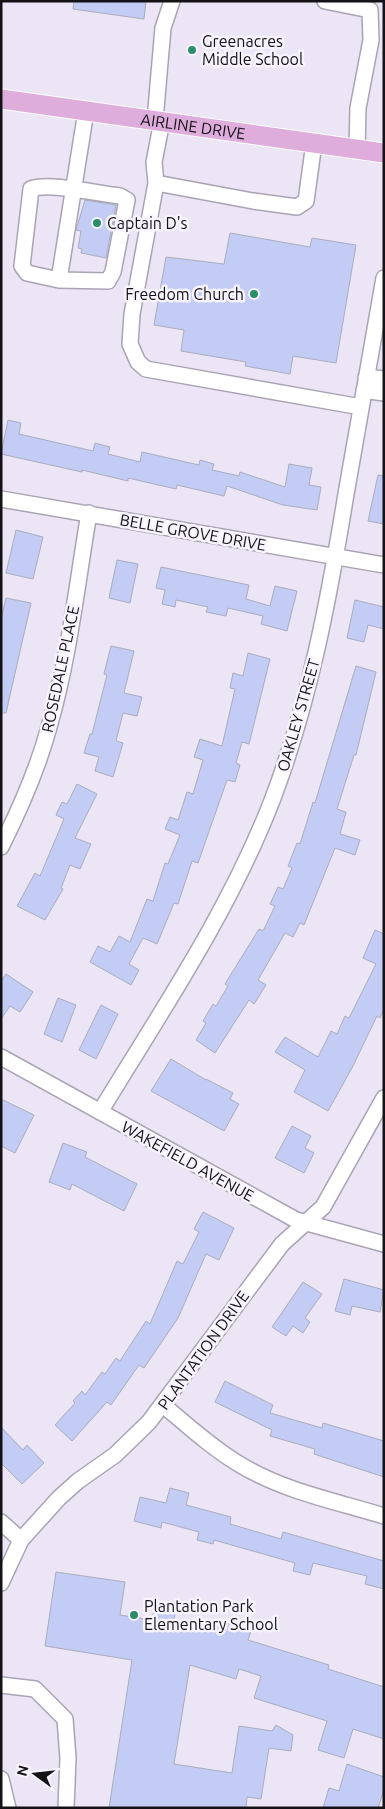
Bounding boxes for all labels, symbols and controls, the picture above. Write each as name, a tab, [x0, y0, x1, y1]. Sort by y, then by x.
place label: Greenacres Middle School	[202, 32, 303, 68]
marker: Greenacres Middle School	[186, 44, 198, 56]
street label: AIRLINE DRIVE	[140, 110, 247, 142]
place label: Captain D's	[107, 214, 188, 232]
marker: Captain D's	[91, 217, 103, 229]
place label: Freedom Church	[125, 285, 244, 303]
marker: Freedom Church	[248, 288, 260, 300]
street label: BELLE GROVE DRIVE	[118, 510, 268, 554]
street label: ROSEDALE PLACE	[38, 604, 82, 734]
street label: OAKLEY STREET	[273, 656, 323, 773]
street label: WAKEFIELD AVENUE	[119, 1117, 257, 1205]
street label: PLANTATION DRIVE	[154, 1287, 252, 1413]
place label: Plantation Park Elementary School	[144, 1597, 278, 1633]
marker: Plantation Park Elementary School	[128, 1609, 140, 1621]
north arrow	[10, 1749, 60, 1799]
text: N	[13, 1764, 32, 1778]

